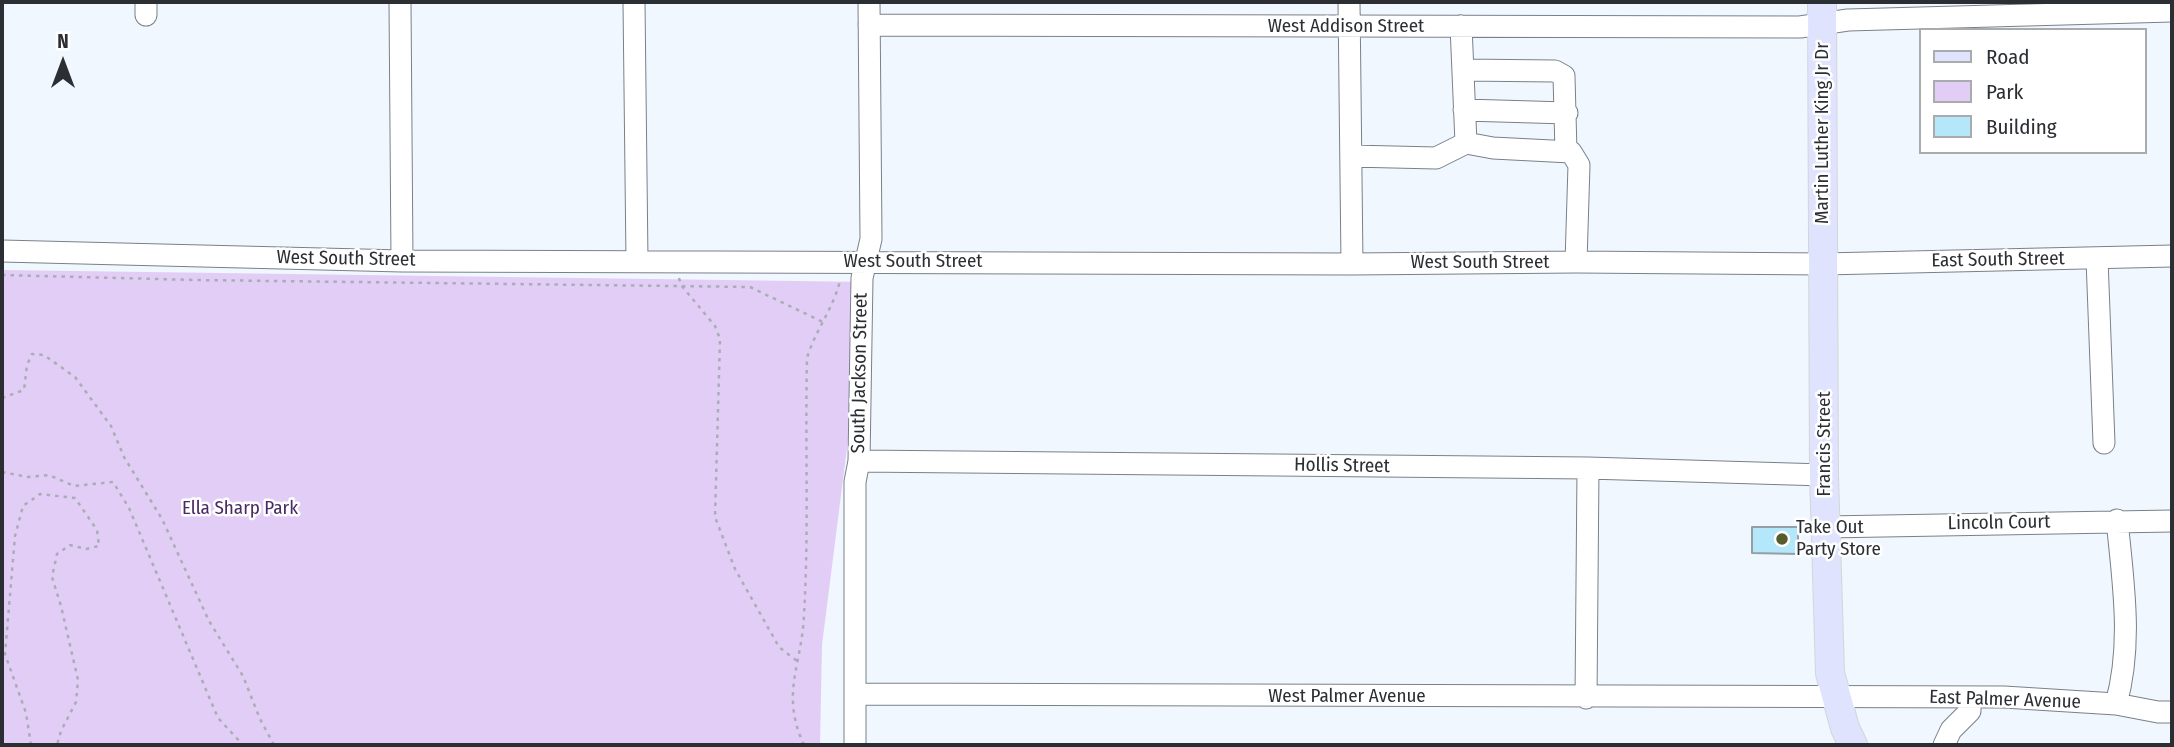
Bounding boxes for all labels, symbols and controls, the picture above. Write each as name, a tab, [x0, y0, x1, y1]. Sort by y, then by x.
street label: West Addison Street	[1268, 16, 1424, 38]
north arrow	[28, 28, 98, 98]
legend	[1918, 28, 2146, 154]
text: N	[57, 30, 69, 53]
street label: Martin Luther King Jr Dr	[1812, 42, 1834, 224]
text: Road	[1986, 44, 2030, 70]
text: Park	[1986, 79, 2023, 105]
text: Building	[1986, 114, 2057, 140]
street label: West South Street	[276, 246, 416, 272]
street label: East South Street	[1931, 247, 2065, 273]
street label: West South Street	[844, 251, 982, 273]
street label: West South Street	[1411, 252, 1549, 274]
street label: South Jackson Street	[847, 292, 873, 454]
street label: Francis Street	[1814, 391, 1836, 497]
street label: Hollis Street	[1294, 454, 1390, 478]
park label: Ella Sharp Park	[182, 498, 298, 520]
street label: Lincoln Court	[1948, 511, 2050, 535]
place label: Take Out Party Store	[1796, 517, 1881, 561]
marker: Take Out Party Store	[1774, 531, 1790, 547]
street label: West Palmer Avenue	[1268, 686, 1426, 708]
street label: East Palmer Avenue	[1929, 686, 2081, 714]

